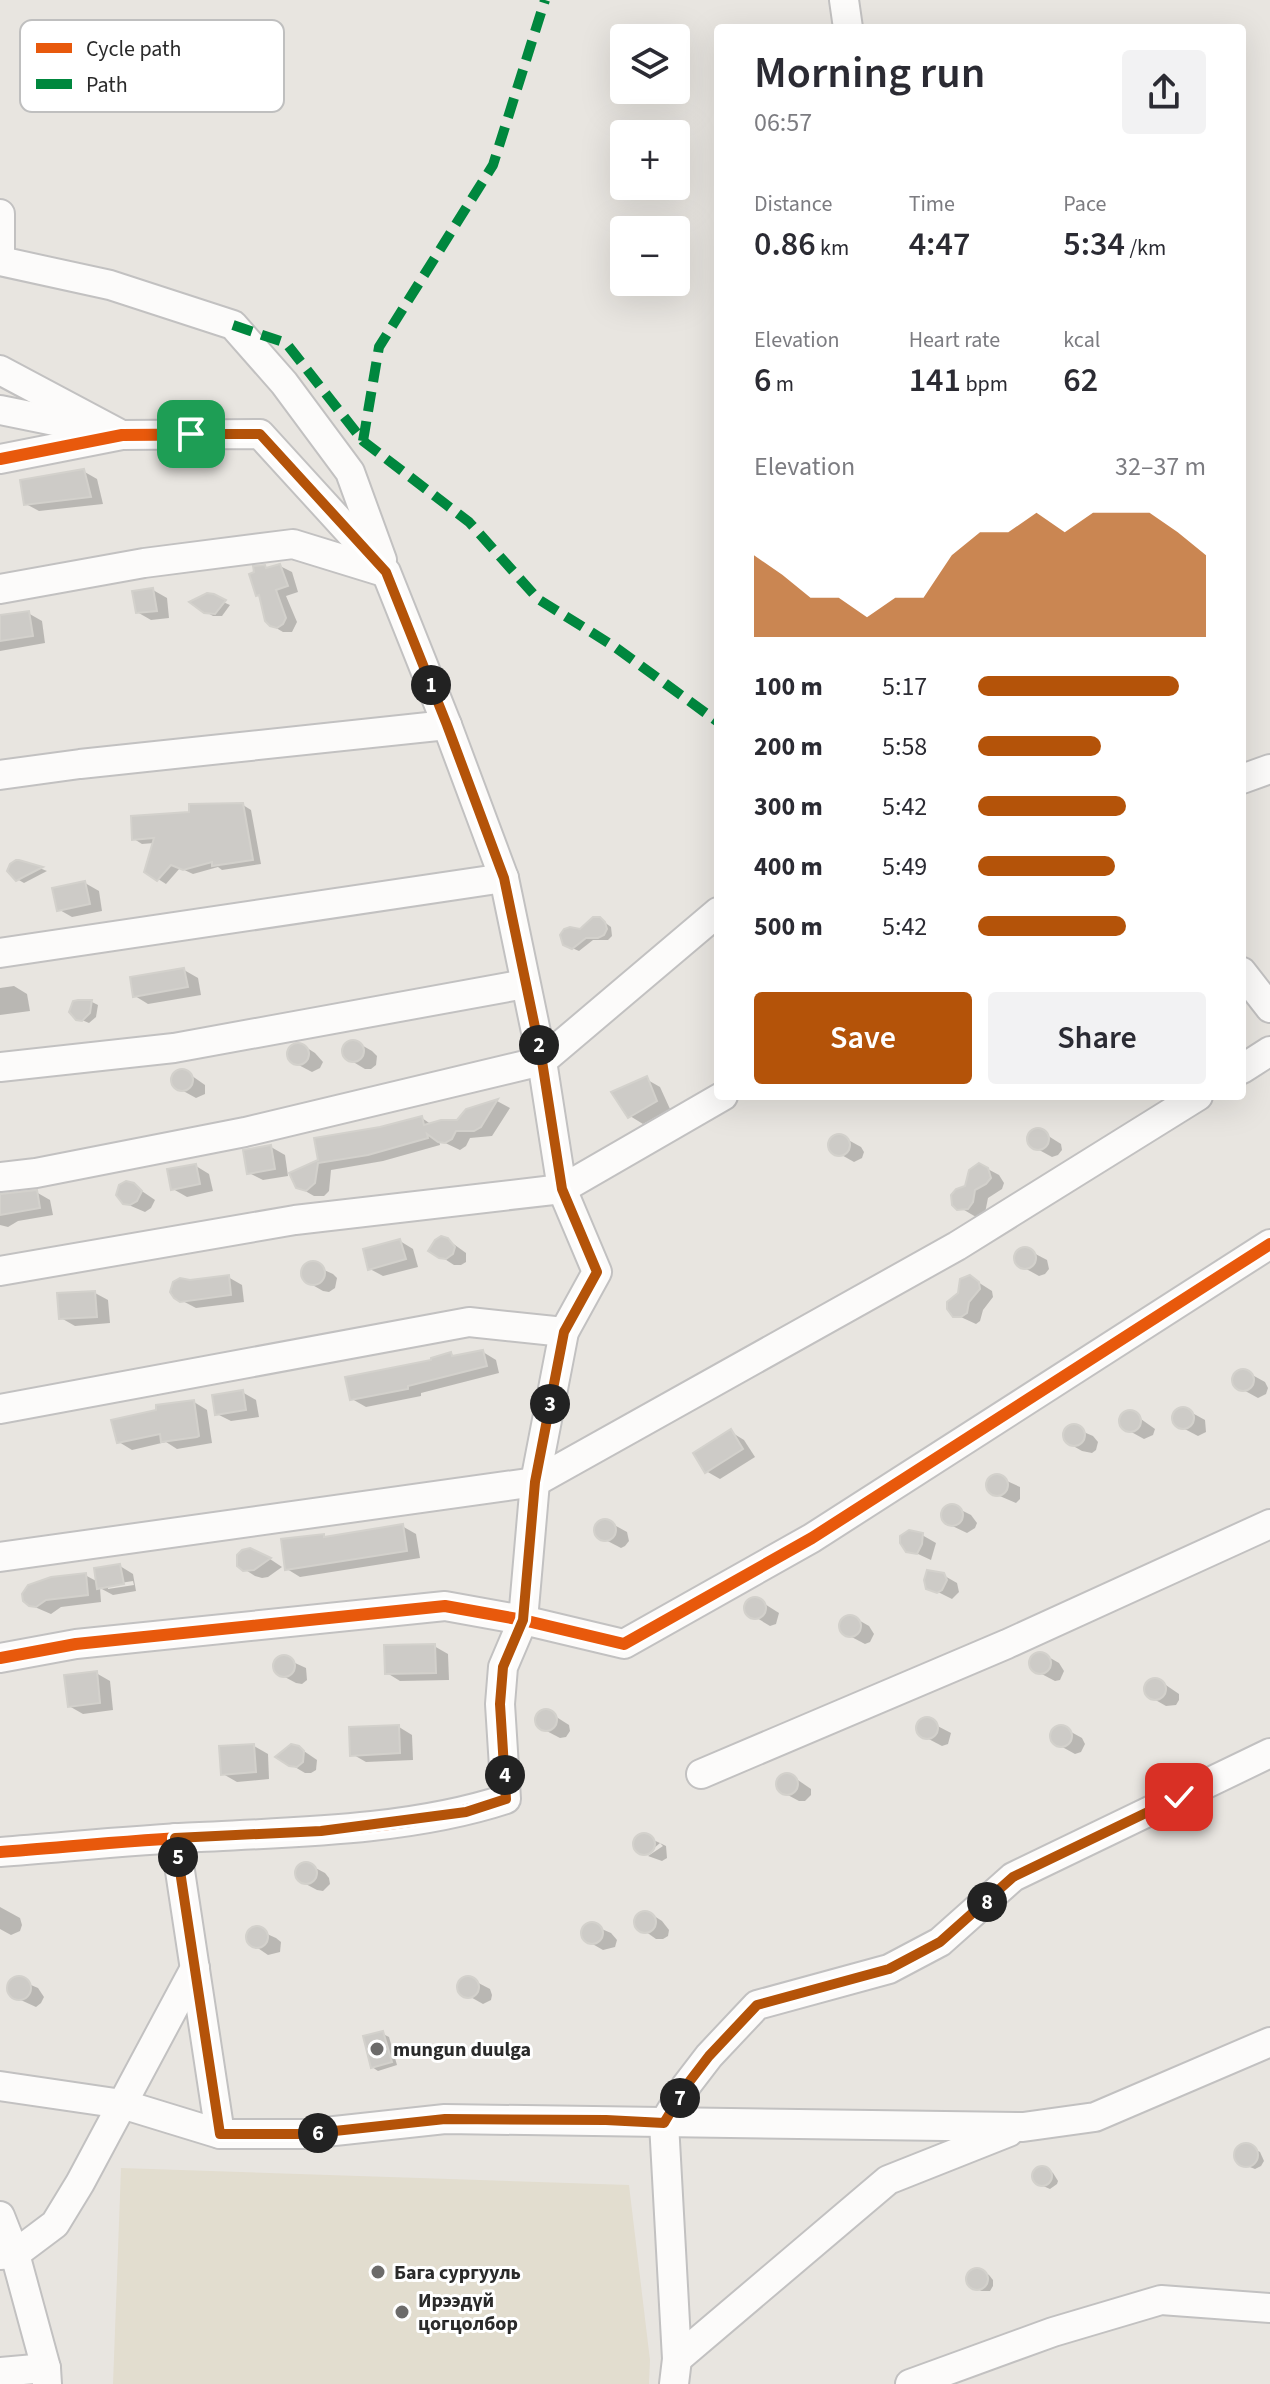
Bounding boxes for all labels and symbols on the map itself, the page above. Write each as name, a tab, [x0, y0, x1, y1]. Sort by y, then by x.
legend	[20, 20, 284, 112]
text: Cycle path	[86, 33, 182, 65]
text: Path	[86, 69, 128, 101]
pin	[157, 400, 225, 468]
pin: 1	[411, 665, 451, 705]
pin: 2	[519, 1025, 559, 1065]
pin: 3	[530, 1384, 570, 1424]
pin: 4	[485, 1755, 525, 1795]
pin	[1145, 1763, 1213, 1831]
pin: 5	[158, 1837, 198, 1877]
pin: 8	[967, 1882, 1007, 1922]
place label: mungun duulga	[393, 2036, 531, 2064]
marker: mungun duulga	[368, 2040, 386, 2058]
pin: 7	[660, 2078, 700, 2118]
pin: 6	[298, 2113, 338, 2153]
place label: Бага сургууль	[394, 2259, 521, 2287]
marker: Бага сургууль	[369, 2263, 387, 2281]
place label: Ирээдүй цогцолбор	[418, 2287, 518, 2338]
marker: Ирээдүй цогцолбор	[393, 2303, 411, 2321]

